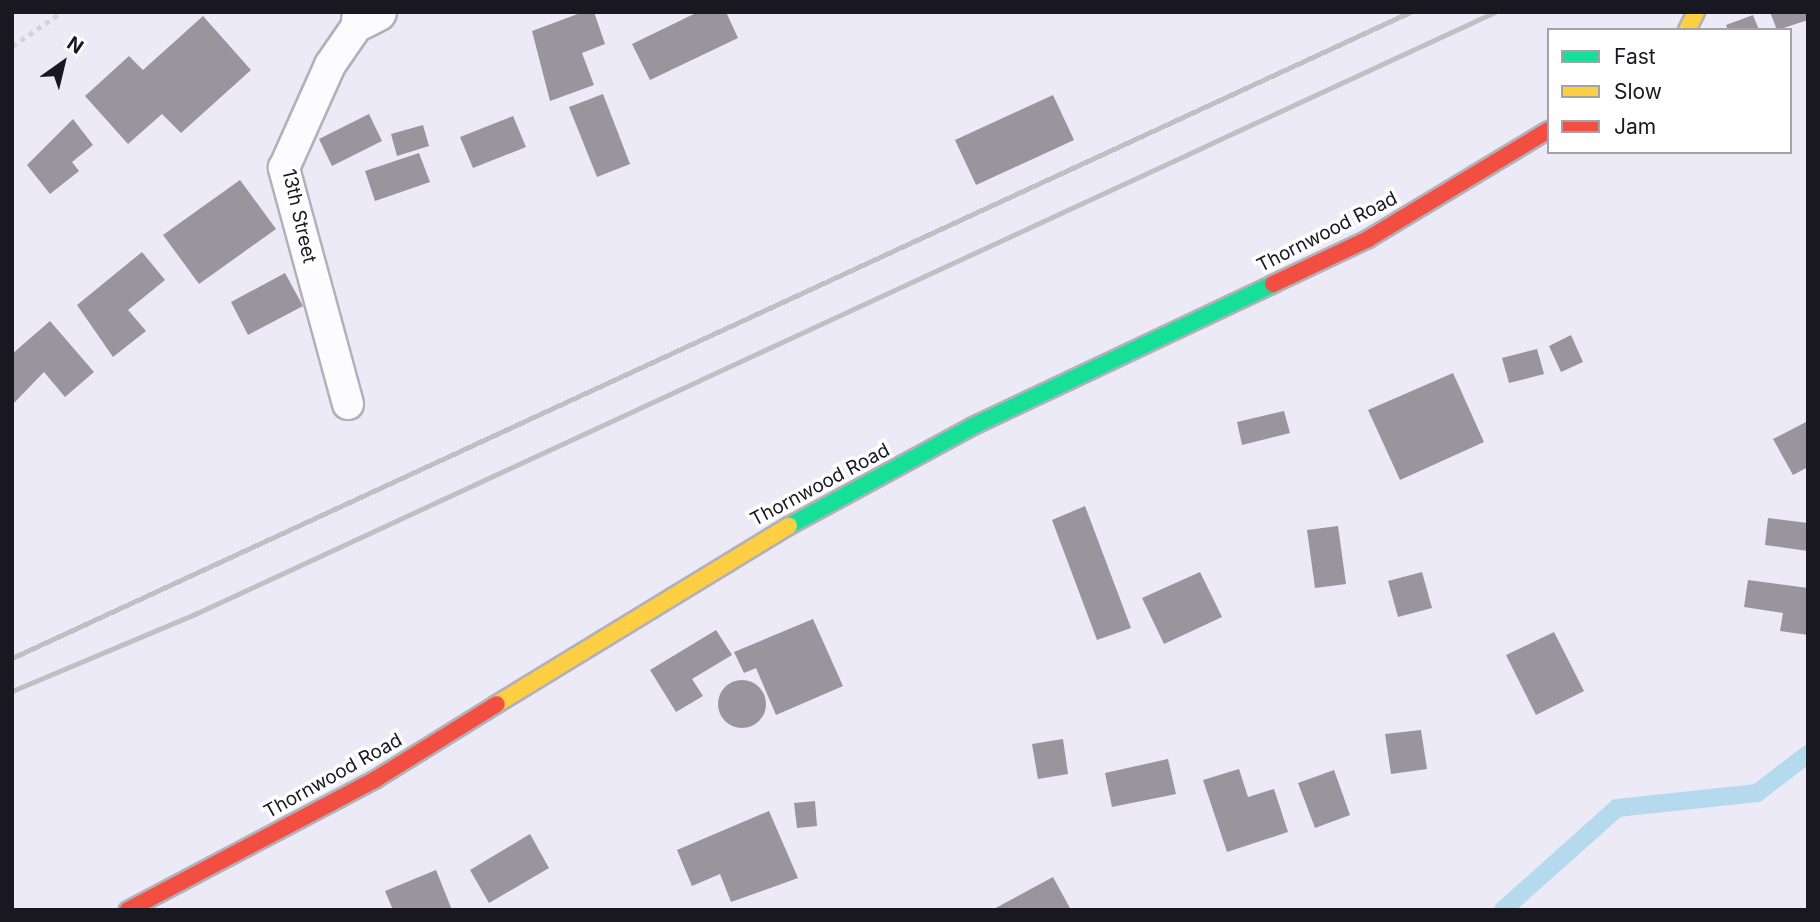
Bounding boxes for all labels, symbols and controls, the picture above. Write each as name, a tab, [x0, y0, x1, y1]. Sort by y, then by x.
north arrow	[28, 28, 98, 98]
legend	[1547, 28, 1792, 154]
text: N	[63, 32, 87, 59]
text: Fast	[1614, 44, 1656, 69]
text: Slow	[1614, 79, 1662, 104]
text: Jam	[1614, 114, 1656, 139]
street label: 13th Street	[277, 167, 321, 265]
street label: Thornwood Road	[1253, 187, 1401, 277]
street label: Thornwood Road	[746, 439, 894, 531]
street label: Thornwood Road	[260, 729, 406, 823]

